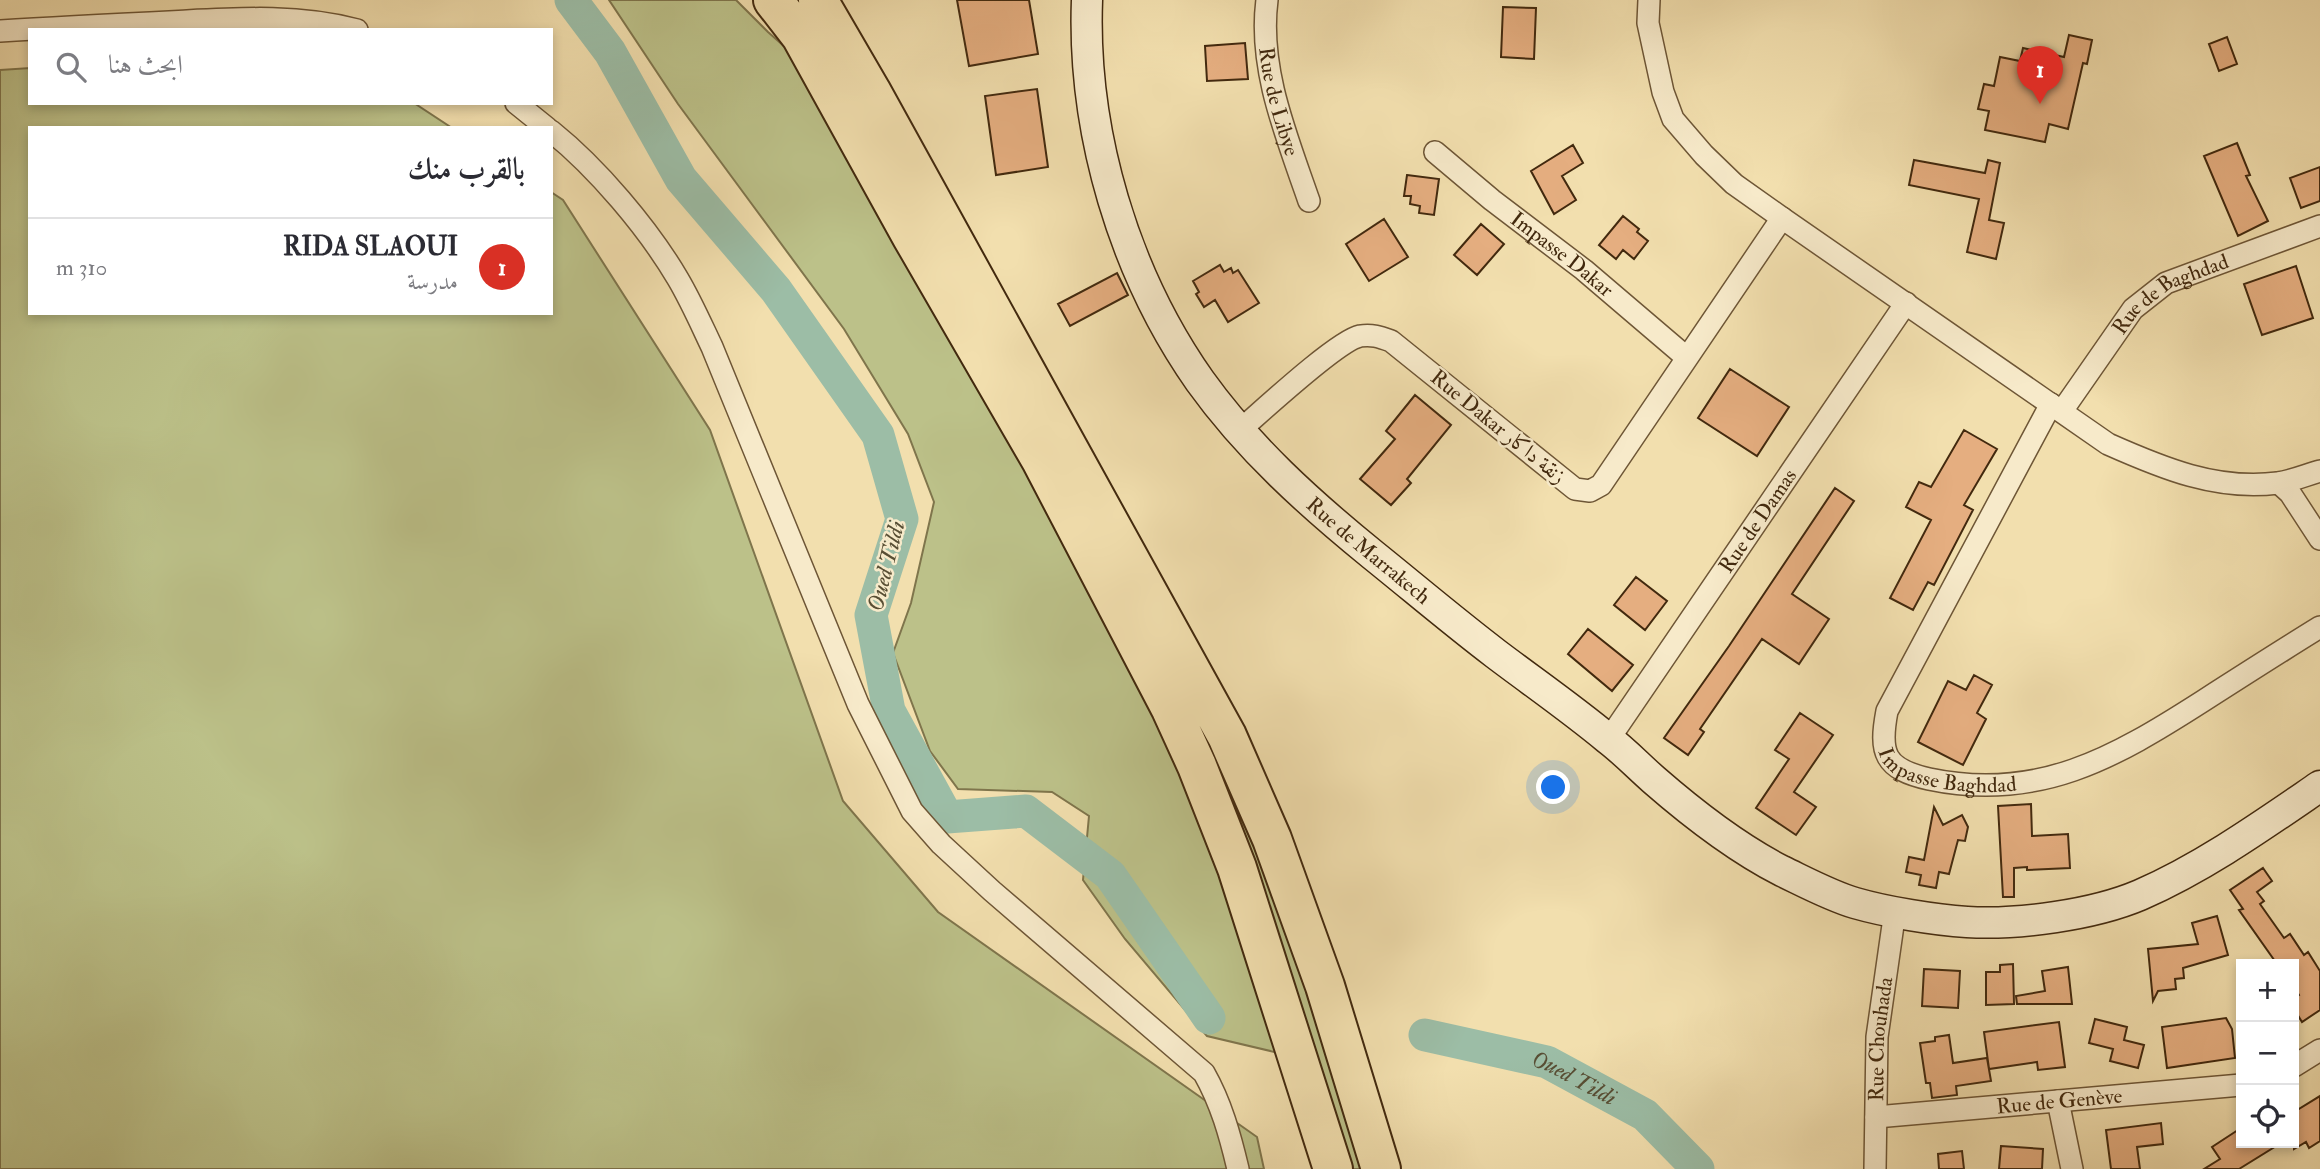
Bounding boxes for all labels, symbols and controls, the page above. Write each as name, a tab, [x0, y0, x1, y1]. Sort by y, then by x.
search box	[28, 28, 553, 105]
street label: Rue de Libye	[1253, 46, 1306, 160]
pin: 1	[2017, 46, 2063, 104]
icon: search	[52, 48, 90, 86]
text: ابحث هنا	[108, 49, 183, 81]
text: بالقرب منك	[408, 151, 525, 188]
street label: Impasse Dakar	[1505, 205, 1619, 303]
text: RIDA SLAOUI	[283, 231, 458, 263]
street label: Rue de Baghdad	[2106, 247, 2233, 340]
text: 310 m	[56, 253, 107, 282]
text: 1	[498, 253, 506, 282]
text: مدرسة	[407, 267, 458, 296]
street label: Rue Dakar زنقة داكار	[1425, 364, 1571, 490]
street label: Rue de Damas	[1713, 463, 1803, 578]
street label: Rue de Marrakech	[1301, 491, 1436, 610]
water label: Oued Tildi	[861, 518, 911, 614]
street label: Impasse Baghdad	[1872, 744, 2018, 799]
your location	[1536, 770, 1570, 804]
map controls	[2236, 959, 2299, 1148]
button: +	[2236, 959, 2299, 1022]
street label: Rue Chouhada	[1863, 975, 1899, 1102]
button: −	[2236, 1022, 2299, 1085]
water label: Oued Tildi	[1529, 1045, 1622, 1112]
street label: Rue de Genève	[1995, 1082, 2124, 1120]
button: locate	[2236, 1085, 2299, 1148]

